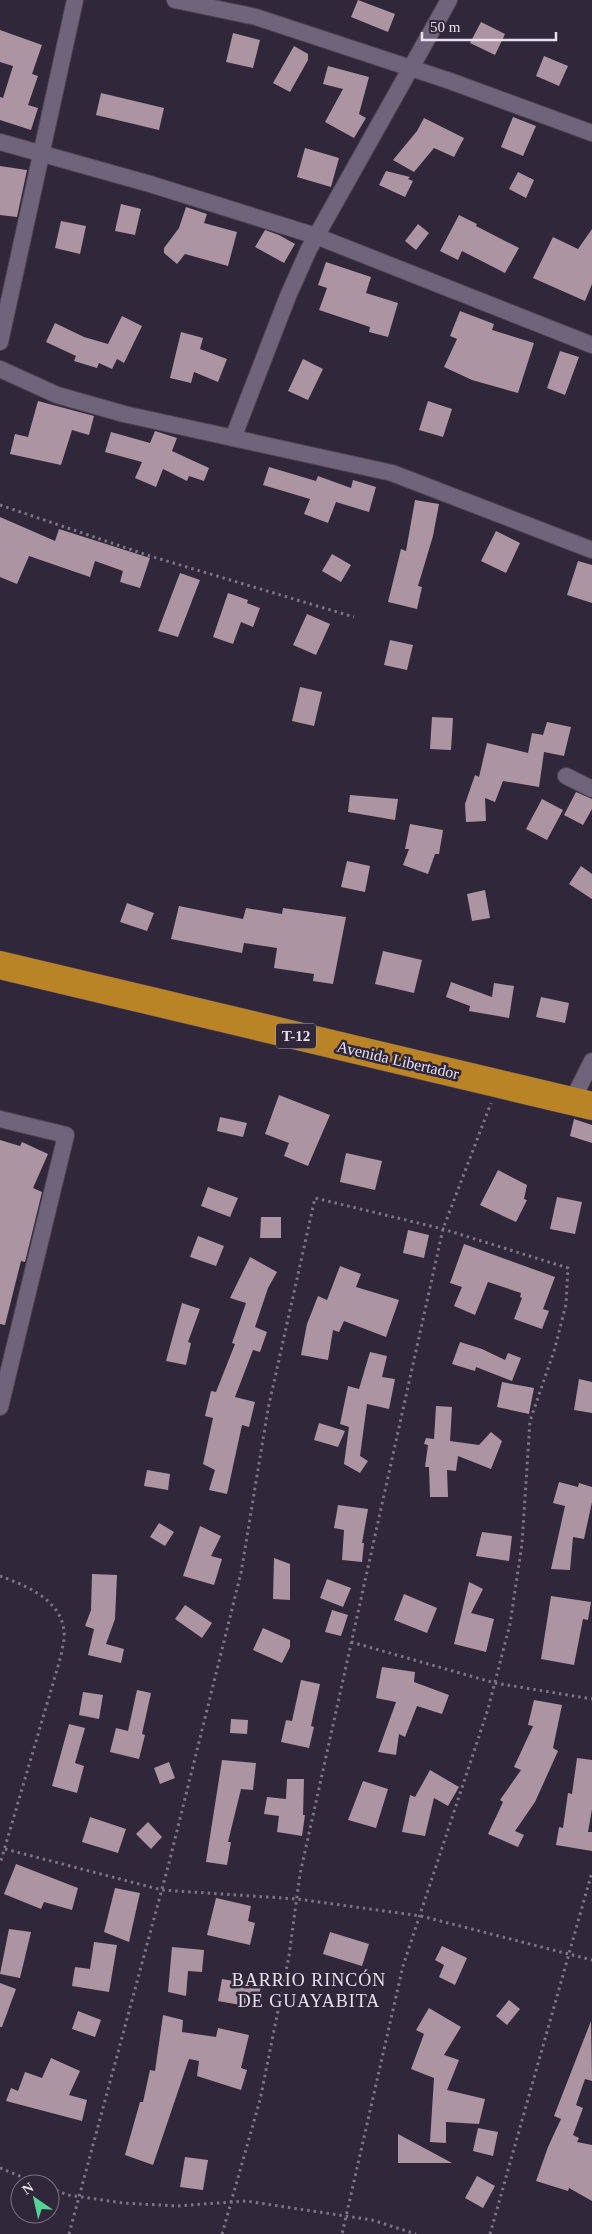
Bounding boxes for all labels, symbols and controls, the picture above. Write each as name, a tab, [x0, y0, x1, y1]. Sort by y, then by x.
scale bar	[422, 10, 556, 42]
text: 50 m	[430, 19, 461, 35]
road number: T-12	[276, 1024, 316, 1048]
street label: Avenida Libertador	[335, 1038, 461, 1082]
district label: BARRIO RINCÓN DE GUAYABITA	[232, 1969, 386, 2011]
north arrow	[10, 2174, 60, 2224]
text: N	[20, 2180, 36, 2198]

